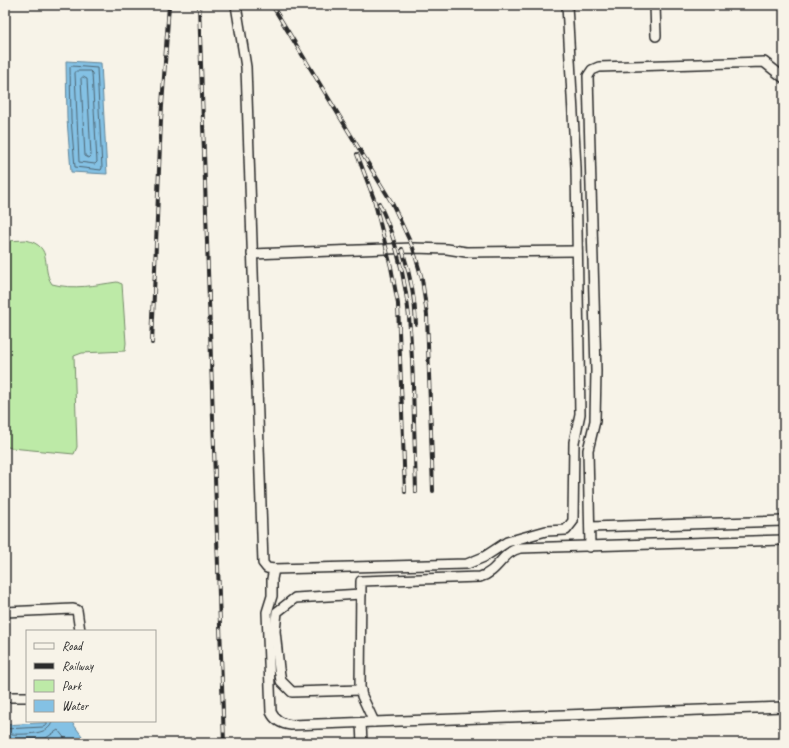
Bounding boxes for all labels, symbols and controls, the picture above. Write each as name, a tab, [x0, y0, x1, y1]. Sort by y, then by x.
legend	[26, 630, 156, 722]
text: Road	[62, 638, 84, 654]
text: Railway	[62, 658, 94, 674]
text: Park	[62, 678, 83, 694]
text: Water	[62, 698, 90, 714]

